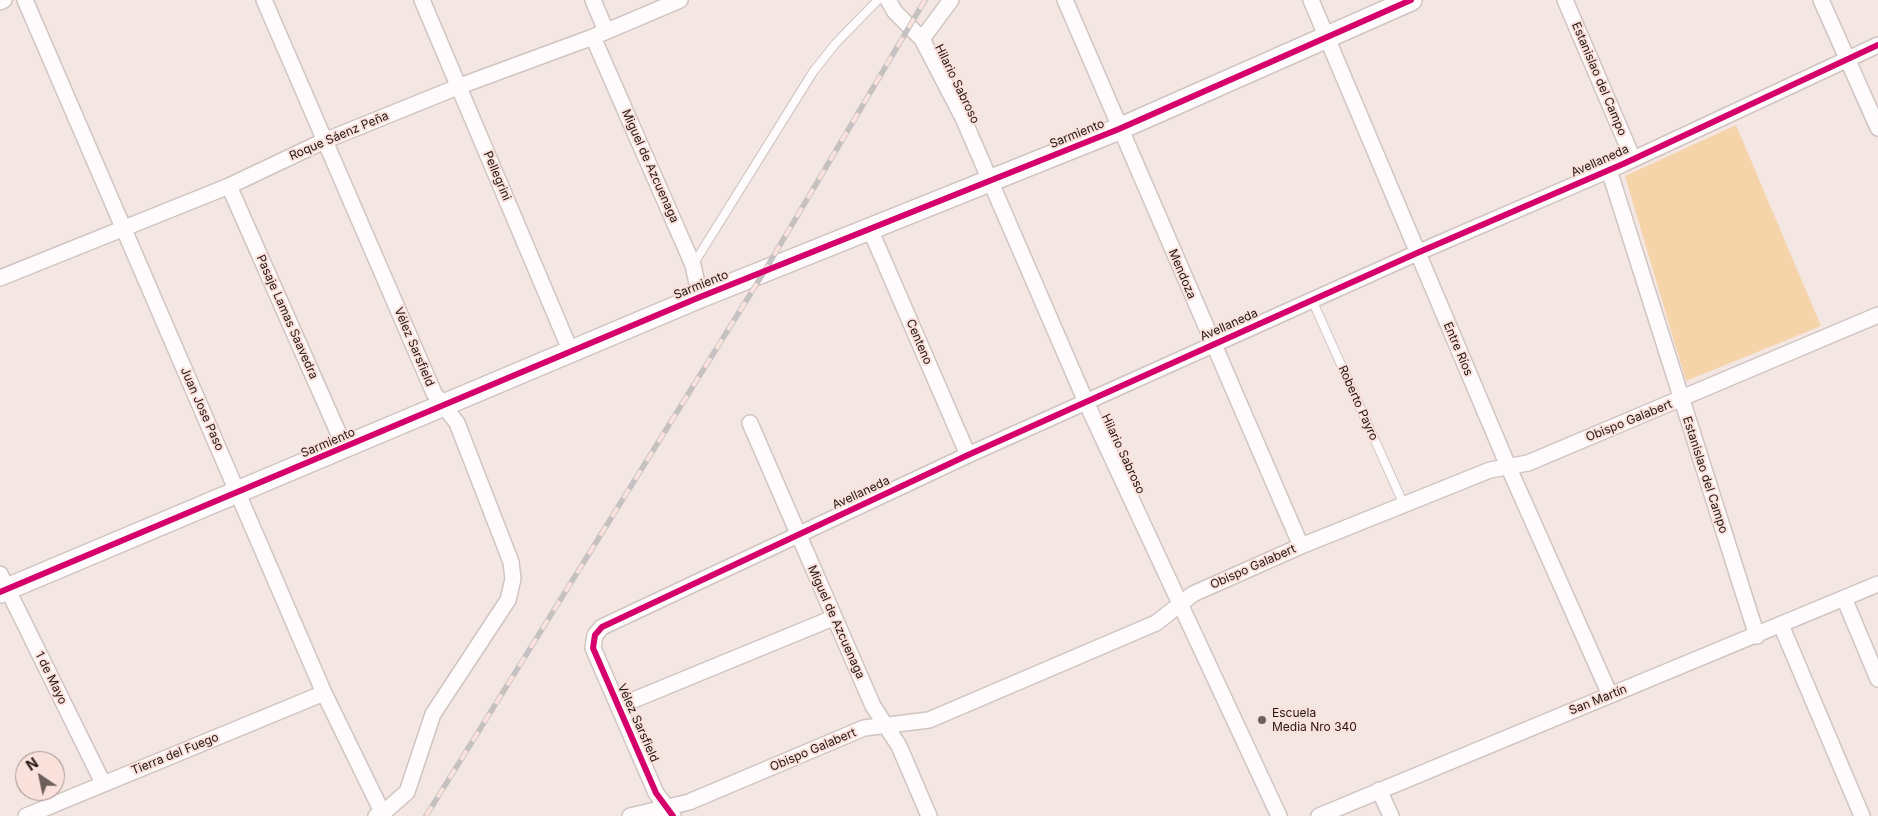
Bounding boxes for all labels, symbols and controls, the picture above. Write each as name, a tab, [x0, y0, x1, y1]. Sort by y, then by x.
street label: Estanislao del Campo	[1569, 20, 1629, 138]
street label: Hilario Sabroso	[932, 42, 982, 126]
street label: Miguel de Azcuenaga	[618, 107, 682, 225]
street label: Roque Sáenz Peña	[287, 109, 391, 163]
street label: Sarmiento	[1048, 117, 1106, 151]
street label: Avellaneda	[1569, 142, 1631, 180]
street label: Pellegrini	[480, 149, 514, 203]
street label: Mendoza	[1165, 247, 1199, 301]
street label: Pasaje Lamas Saavedra	[253, 253, 321, 381]
street label: Sarmiento	[672, 268, 730, 302]
street label: Vélez Sarsfield	[391, 305, 437, 389]
street label: Avellaneda	[1198, 306, 1260, 344]
street label: Centeno	[903, 317, 935, 367]
street label: Entre Ríos	[1440, 320, 1476, 378]
street label: Roberto Payro	[1335, 363, 1381, 443]
street label: Juan Jose Paso	[177, 365, 227, 453]
street label: Obispo Galabert	[1584, 397, 1674, 445]
street label: Hilario Sabroso	[1098, 412, 1148, 496]
street label: Estanislao del Campo	[1679, 415, 1731, 535]
street label: Sarmiento	[299, 425, 357, 461]
street label: Avellaneda	[830, 473, 892, 513]
street label: Obispo Galabert	[1208, 542, 1298, 592]
street label: Miguel de Azcuenaga	[804, 563, 868, 681]
street label: 1 de Mayo	[32, 649, 70, 707]
street label: Vélez Sarsfield	[614, 682, 662, 764]
street label: San Martín	[1567, 682, 1629, 718]
place label: Escuela Media Nro 340	[1272, 706, 1357, 734]
marker: Escuela Media Nro 340	[1256, 714, 1268, 726]
street label: Obispo Galabert	[768, 725, 858, 775]
street label: Tierra del Fuego	[129, 730, 221, 778]
north arrow	[15, 751, 65, 801]
text: N	[23, 754, 41, 774]

